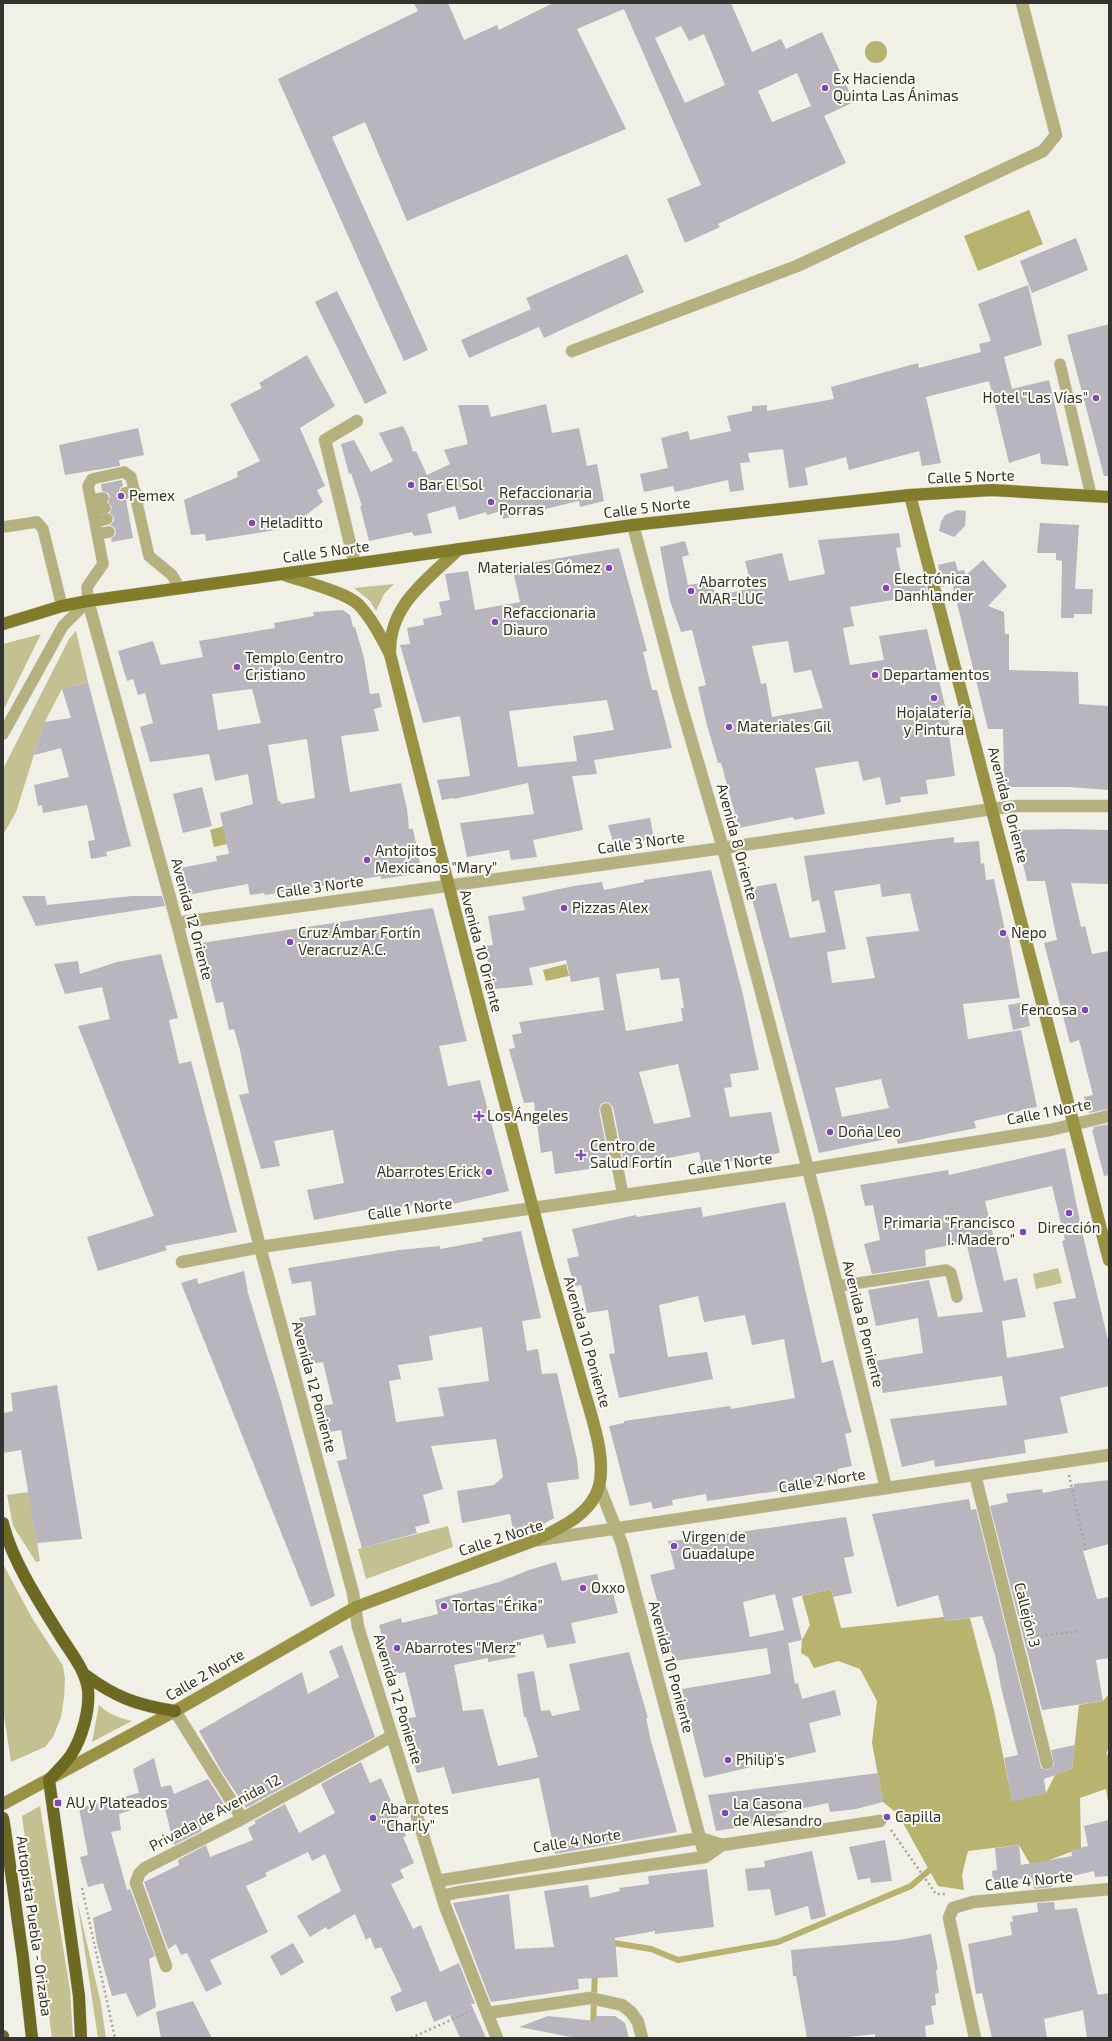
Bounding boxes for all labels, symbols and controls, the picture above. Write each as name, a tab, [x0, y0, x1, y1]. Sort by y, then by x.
place label: Ex Hacienda Quinta Las Ánimas	[833, 69, 959, 105]
marker: Ex Hacienda Quinta Las Ánimas	[820, 83, 830, 93]
place label: Hotel "Las Vías"	[983, 388, 1088, 406]
marker: Hotel "Las Vías"	[1091, 393, 1101, 403]
street label: Calle 5 Norte	[927, 465, 1015, 487]
place label: Bar El Sol	[419, 475, 483, 493]
marker: Bar El Sol	[406, 480, 416, 490]
place label: Refaccionaria Porras	[499, 483, 592, 518]
place label: Pemex	[129, 486, 175, 504]
marker: Pemex	[116, 491, 126, 501]
street label: Calle 5 Norte	[602, 493, 691, 521]
marker: Refaccionaria Porras	[486, 497, 496, 507]
place label: Heladitto	[260, 513, 323, 531]
marker: Heladitto	[247, 518, 257, 528]
street label: Calle 5 Norte	[281, 536, 370, 566]
place label: Materiales Gómez	[478, 558, 601, 576]
marker: Materiales Gómez	[604, 563, 614, 573]
place label: Electrónica Danhlander	[894, 569, 974, 604]
place label: Abarrotes MAR-LUC	[699, 572, 767, 607]
marker: Electrónica Danhlander	[881, 583, 891, 593]
marker: Abarrotes MAR-LUC	[686, 586, 696, 596]
place label: Refaccionaria Diauro	[503, 603, 596, 638]
marker: Refaccionaria Diauro	[490, 617, 500, 627]
place label: Templo Centro Cristiano	[245, 648, 344, 683]
marker: Templo Centro Cristiano	[232, 662, 242, 672]
place label: Departamentos	[883, 665, 990, 683]
marker: Departamentos	[870, 670, 880, 680]
marker: Hojalatería y Pintura	[929, 693, 939, 703]
place label: Hojalatería y Pintura	[897, 703, 971, 738]
place label: Materiales Gil	[737, 717, 832, 735]
marker: Materiales Gil	[724, 722, 734, 732]
street label: Avenida 6 Oriente	[985, 745, 1033, 865]
street label: Avenida 8 Oriente	[714, 781, 762, 902]
street label: Calle 3 Norte	[596, 827, 686, 857]
place label: Antojitos Mexicanos "Mary"	[375, 841, 497, 876]
marker: Antojitos Mexicanos "Mary"	[362, 855, 372, 865]
street label: Avenida 12 Oriente	[168, 856, 218, 982]
street label: Calle 3 Norte	[275, 871, 365, 901]
street label: Avenida 10 Oriente	[457, 887, 507, 1014]
place label: Pizzas Alex	[572, 898, 649, 916]
marker: Pizzas Alex	[559, 903, 569, 913]
place label: Cruz Ámbar Fortín Veracruz A.C.	[298, 923, 421, 958]
place label: Nepo	[1011, 923, 1047, 941]
marker: Nepo	[998, 928, 1008, 938]
marker: Cruz Ámbar Fortín Veracruz A.C.	[285, 937, 295, 947]
place label: Fencosa	[1021, 1000, 1077, 1018]
marker: Fencosa	[1080, 1005, 1090, 1015]
street label: Calle 1 Norte	[1005, 1094, 1092, 1128]
place label: Los Ángeles	[487, 1106, 568, 1124]
marker: Los Ángeles	[474, 1111, 484, 1121]
place label: Doña Leo	[838, 1122, 901, 1140]
marker: Doña Leo	[825, 1127, 835, 1137]
place label: Centro de Salud Fortín	[590, 1136, 672, 1171]
street label: Calle 1 Norte	[686, 1148, 773, 1178]
marker: Centro de Salud Fortín	[575, 1149, 587, 1161]
place label: Abarrotes Erick	[377, 1162, 481, 1180]
marker: Abarrotes Erick	[484, 1167, 494, 1177]
street label: Calle 1 Norte	[366, 1193, 453, 1223]
marker: Dirección	[1064, 1208, 1074, 1218]
place label: Primaria "Francisco I. Madero"	[883, 1213, 1015, 1248]
place label: Dirección	[1037, 1218, 1101, 1236]
marker: Primaria "Francisco I. Madero"	[1018, 1227, 1028, 1237]
street label: Avenida 8 Poniente	[839, 1258, 888, 1389]
street label: Avenida 10 Poniente	[561, 1274, 615, 1410]
street label: Avenida 12 Poniente	[289, 1319, 341, 1455]
street label: Calle 2 Norte	[777, 1464, 867, 1496]
street label: Calle 2 Norte	[456, 1515, 545, 1559]
place label: Virgen de Guadalupe	[682, 1527, 755, 1562]
marker: Virgen de Guadalupe	[669, 1541, 679, 1551]
place label: Oxxo	[591, 1578, 625, 1596]
street label: Callejón 3	[1010, 1580, 1045, 1649]
marker: Oxxo	[578, 1583, 588, 1593]
place label: Tortas "Érika"	[452, 1596, 543, 1614]
street label: Avenida 10 Poniente	[646, 1599, 698, 1735]
marker: Tortas "Érika"	[439, 1601, 449, 1611]
street label: Avenida 12 Poniente	[371, 1631, 427, 1766]
place label: Abarrotes "Merz"	[405, 1638, 521, 1656]
marker: Abarrotes "Merz"	[392, 1643, 402, 1653]
street label: Calle 2 Norte	[162, 1644, 247, 1704]
place label: Philip's	[736, 1750, 785, 1768]
marker: Philip's	[723, 1755, 733, 1765]
street label: Privada de Avenida 12	[146, 1770, 283, 1854]
place label: AU y Plateados	[66, 1793, 168, 1811]
place label: La Casona de Alesandro	[733, 1794, 822, 1829]
marker: AU y Plateados	[53, 1798, 63, 1808]
place label: Abarrotes "Charly"	[381, 1799, 449, 1834]
place label: Capilla	[895, 1807, 941, 1825]
marker: La Casona de Alesandro	[720, 1808, 730, 1818]
marker: Capilla	[882, 1812, 892, 1822]
marker: Abarrotes "Charly"	[368, 1813, 378, 1823]
street label: Calle 4 Norte	[532, 1824, 622, 1856]
street label: Autopista Puebla - Orizaba	[13, 1834, 57, 2017]
street label: Calle 4 Norte	[984, 1866, 1074, 1894]

